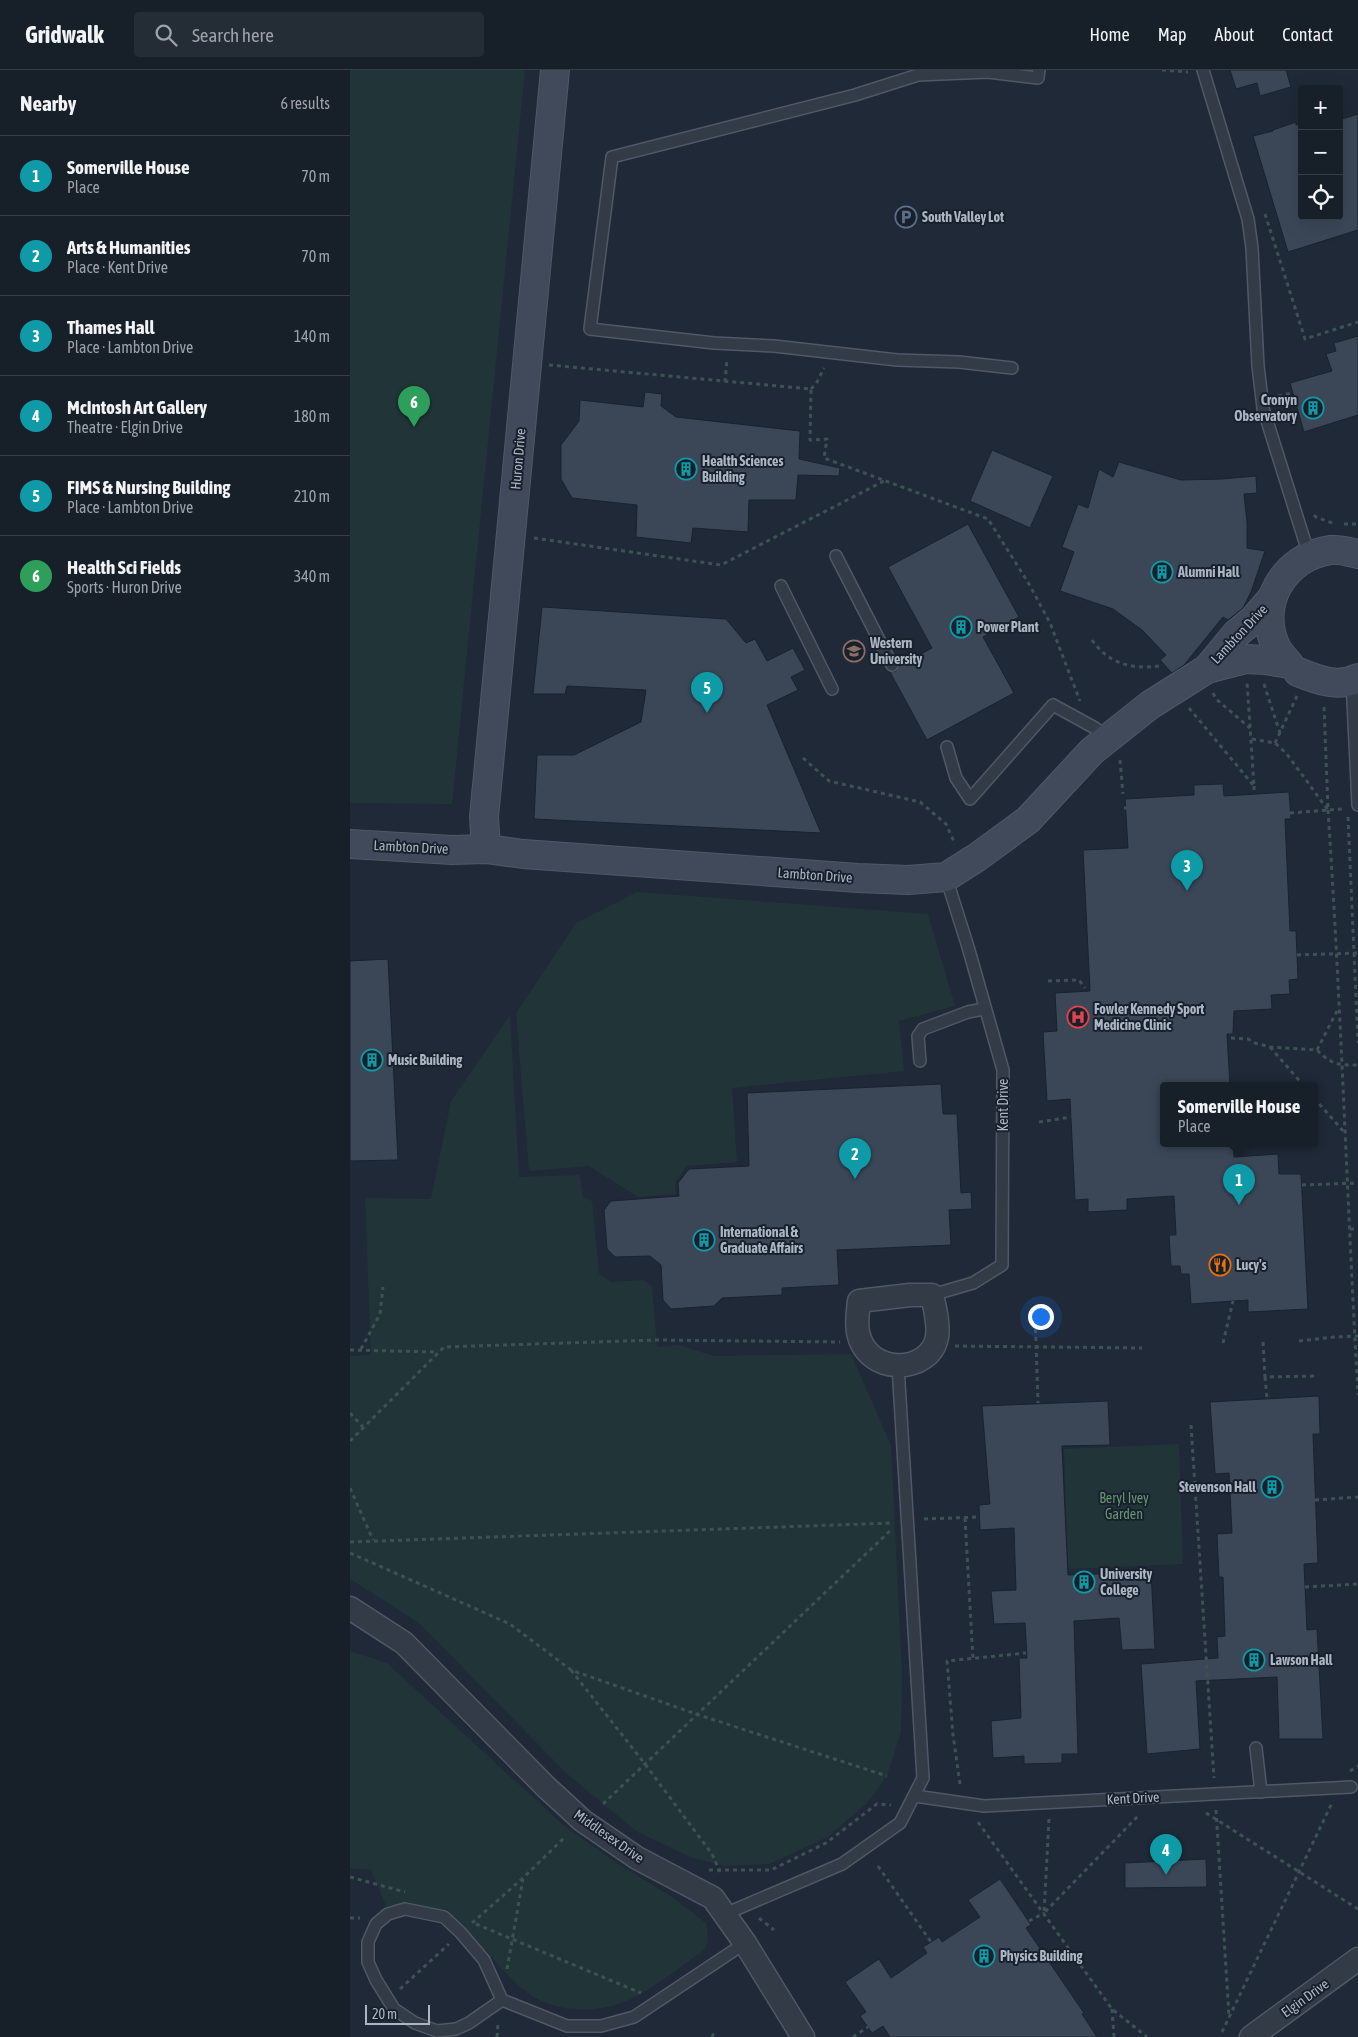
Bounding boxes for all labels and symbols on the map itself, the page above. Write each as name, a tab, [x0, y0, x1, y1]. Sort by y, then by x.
parking icon: South Valley Lot	[894, 205, 918, 229]
place label: South Valley Lot	[922, 209, 1004, 225]
pin: 6	[398, 386, 430, 427]
place label: Cronyn Observatory	[1234, 392, 1297, 424]
building icon: Cronyn Observatory	[1301, 396, 1325, 420]
street label: Huron Drive	[507, 428, 529, 490]
place label: Health Sciences Building	[702, 453, 783, 485]
building icon: Health Sciences Building	[674, 457, 698, 481]
building icon: Alumni Hall	[1150, 560, 1174, 584]
place label: Alumni Hall	[1177, 564, 1240, 580]
street label: Lambton Drive	[1208, 601, 1270, 667]
building icon: Power Plant	[949, 615, 973, 639]
place label: Power Plant	[977, 619, 1039, 635]
place label: Western University	[869, 635, 923, 667]
school or university icon: Western University	[842, 639, 866, 663]
pin: 5	[691, 672, 723, 713]
street label: Lambton Drive	[373, 837, 449, 857]
pin: 3	[1171, 850, 1203, 891]
street label: Lambton Drive	[777, 864, 853, 886]
place label: Fowler Kennedy Sport Medicine Clinic	[1094, 1001, 1204, 1033]
hospital icon: Fowler Kennedy Sport Medicine Clinic	[1066, 1005, 1090, 1029]
building icon: Music Building	[360, 1048, 384, 1072]
place label: Music Building	[388, 1052, 463, 1068]
street label: Kent Drive	[995, 1079, 1011, 1131]
pin: 2	[839, 1138, 871, 1179]
pin: 1	[1223, 1164, 1255, 1205]
place label: International & Graduate Affairs	[720, 1224, 803, 1256]
building icon: International & Graduate Affairs	[692, 1228, 716, 1252]
restaurant icon: Lucy's	[1208, 1253, 1232, 1277]
place label: Lucy's	[1236, 1257, 1266, 1273]
your location	[1028, 1304, 1054, 1330]
building icon: Stevenson Hall	[1260, 1475, 1284, 1499]
place label: Stevenson Hall	[1179, 1479, 1256, 1495]
park label: Beryl Ivey Garden	[1099, 1490, 1149, 1522]
place label: University College	[1100, 1566, 1153, 1598]
building icon: University College	[1072, 1570, 1096, 1594]
building icon: Lawson Hall	[1242, 1648, 1266, 1672]
place label: Lawson Hall	[1270, 1652, 1333, 1668]
street label: Kent Drive	[1106, 1789, 1160, 1807]
street label: Middlesex Drive	[571, 1806, 647, 1866]
pin: 4	[1150, 1834, 1182, 1875]
building icon: Physics Building	[972, 1944, 996, 1968]
place label: Physics Building	[1000, 1948, 1083, 1964]
street label: Elgin Drive	[1278, 1975, 1332, 2021]
scale bar	[365, 2002, 430, 2025]

